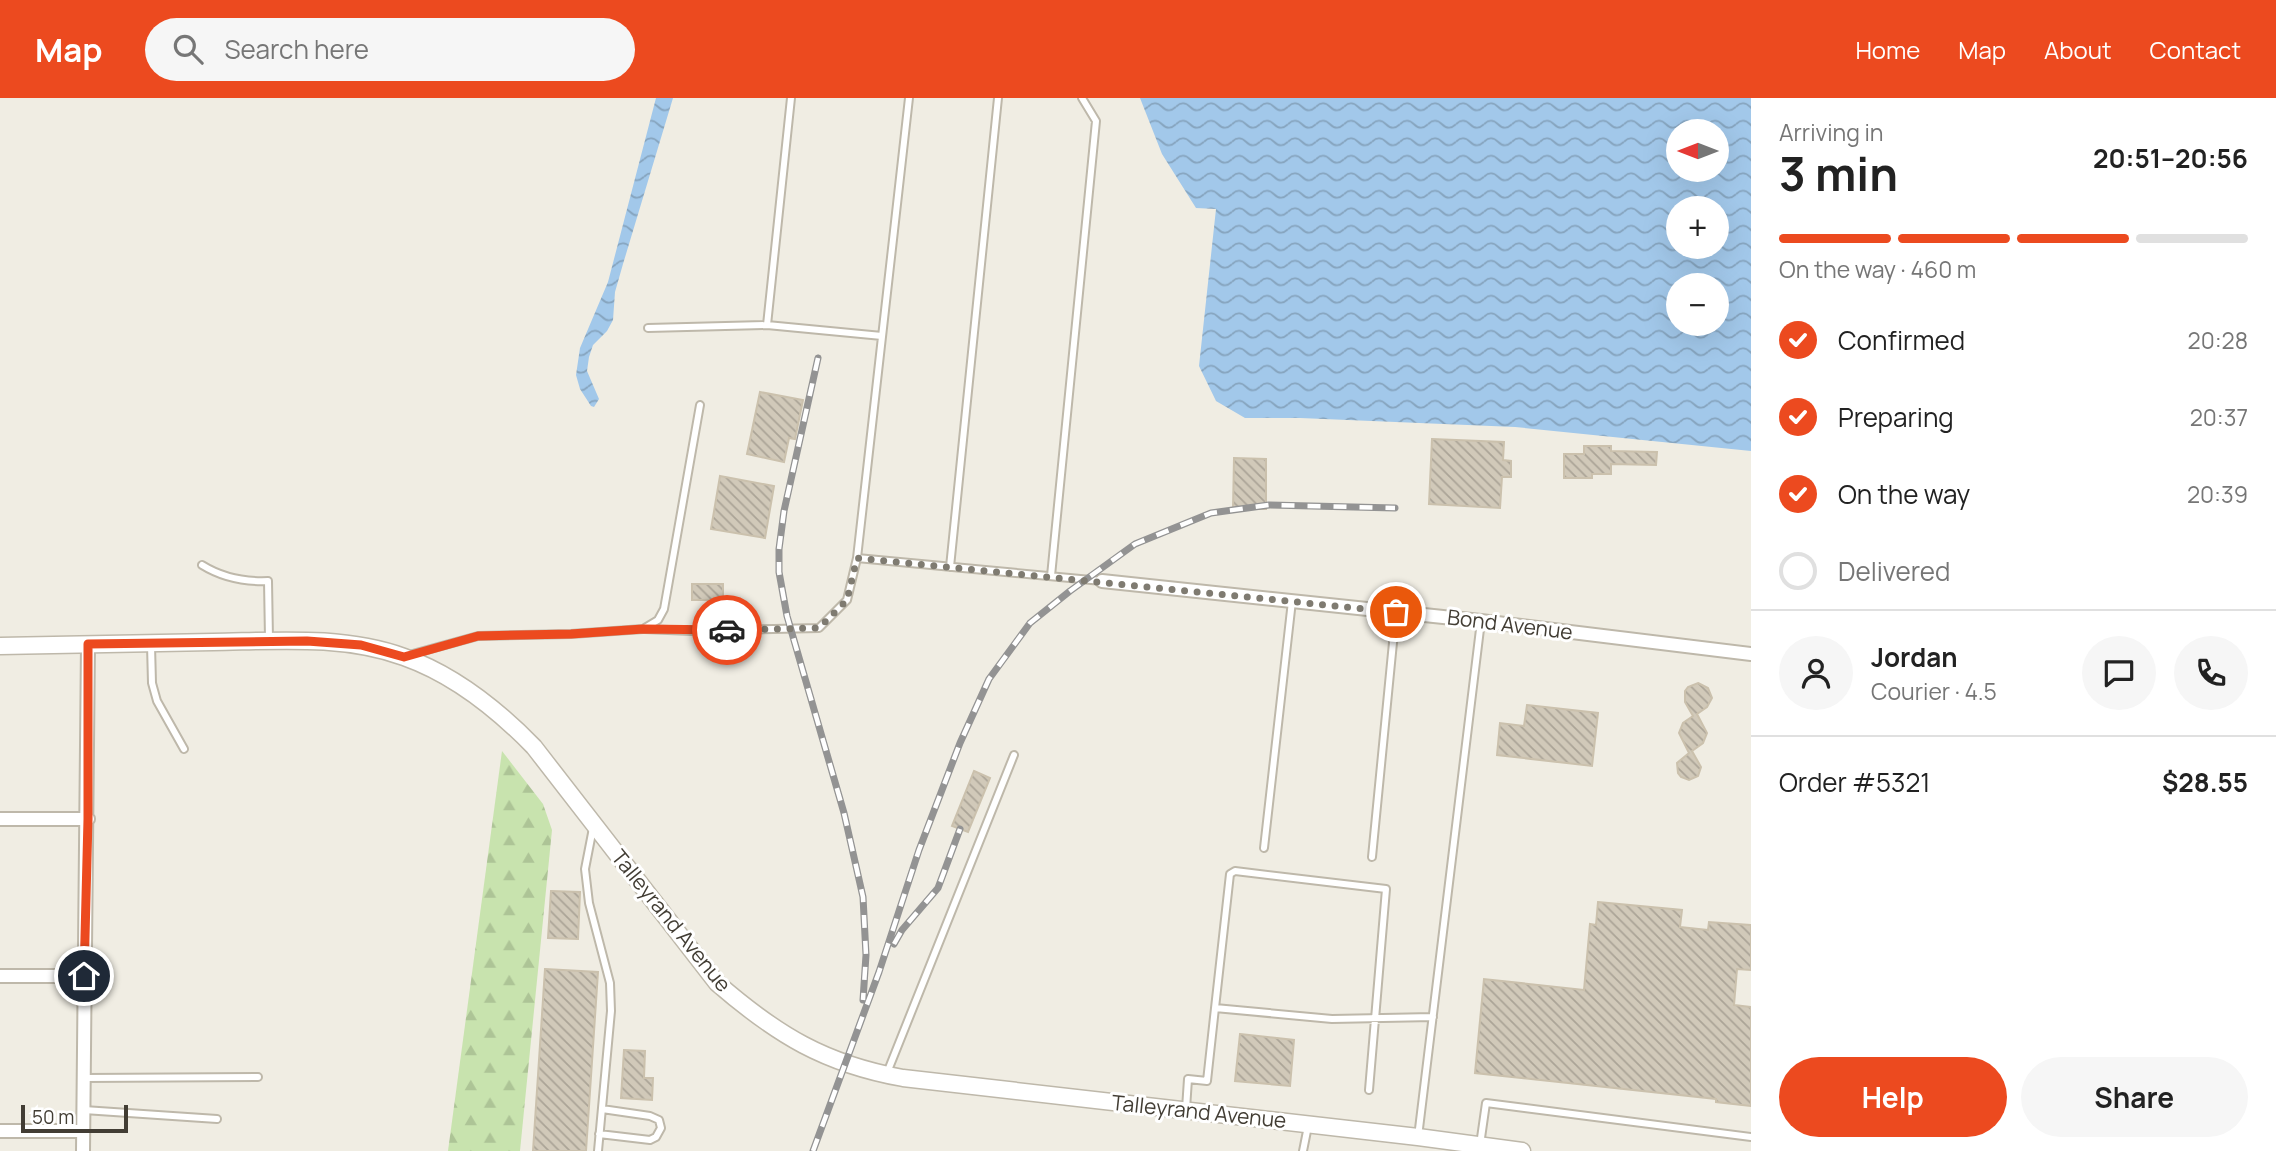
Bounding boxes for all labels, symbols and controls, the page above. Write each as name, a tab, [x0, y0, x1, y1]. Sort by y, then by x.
search box	[145, 18, 635, 81]
text: Map	[35, 27, 103, 72]
icon: search	[169, 30, 207, 68]
text: Search here	[225, 31, 369, 67]
text: Home	[1855, 33, 1920, 66]
text: Map	[1958, 33, 2006, 66]
text: About	[2044, 33, 2112, 66]
text: Contact	[2150, 33, 2241, 66]
text: Arriving in	[1779, 116, 1884, 148]
north arrow	[1666, 119, 1729, 182]
map controls	[1666, 119, 1729, 336]
text: 20:51–20:56	[2093, 140, 2248, 176]
text: 3 min	[1779, 142, 1898, 205]
button: +	[1666, 196, 1729, 259]
text: On the way · 460 m	[1779, 253, 1976, 285]
button: −	[1666, 273, 1729, 336]
icon: check	[1779, 321, 1817, 359]
text: Confirmed	[1838, 322, 1965, 358]
text: 20:28	[2188, 324, 2248, 356]
icon: check	[1779, 398, 1817, 436]
text: Preparing	[1838, 399, 1954, 435]
text: 20:37	[2190, 401, 2248, 433]
icon: check	[1779, 475, 1817, 513]
text: On the way	[1838, 476, 1970, 512]
text: 20:39	[2187, 478, 2248, 510]
text: Delivered	[1838, 553, 1950, 589]
pin	[1366, 582, 1426, 642]
icon: bag	[1377, 593, 1415, 631]
courier	[692, 595, 762, 665]
street label: Bond Avenue	[1446, 602, 1574, 646]
icon: car	[708, 611, 746, 649]
button: person	[1779, 636, 1853, 710]
button: chat	[2082, 636, 2156, 710]
button: phone	[2174, 636, 2248, 710]
text: Jordan	[1871, 639, 1957, 675]
text: Courier · 4.5	[1871, 675, 1997, 707]
text: Order #5321	[1779, 764, 1930, 800]
text: $28.55	[2162, 764, 2248, 800]
street label: Talleyrand Avenue	[606, 843, 738, 997]
pin	[54, 946, 114, 1006]
icon: home	[65, 957, 103, 995]
button: Help	[1779, 1057, 2007, 1137]
button: Share	[2021, 1057, 2248, 1137]
street label: Talleyrand Avenue	[1110, 1088, 1288, 1134]
scale bar	[21, 1102, 128, 1134]
text: 50 m	[32, 1104, 74, 1130]

